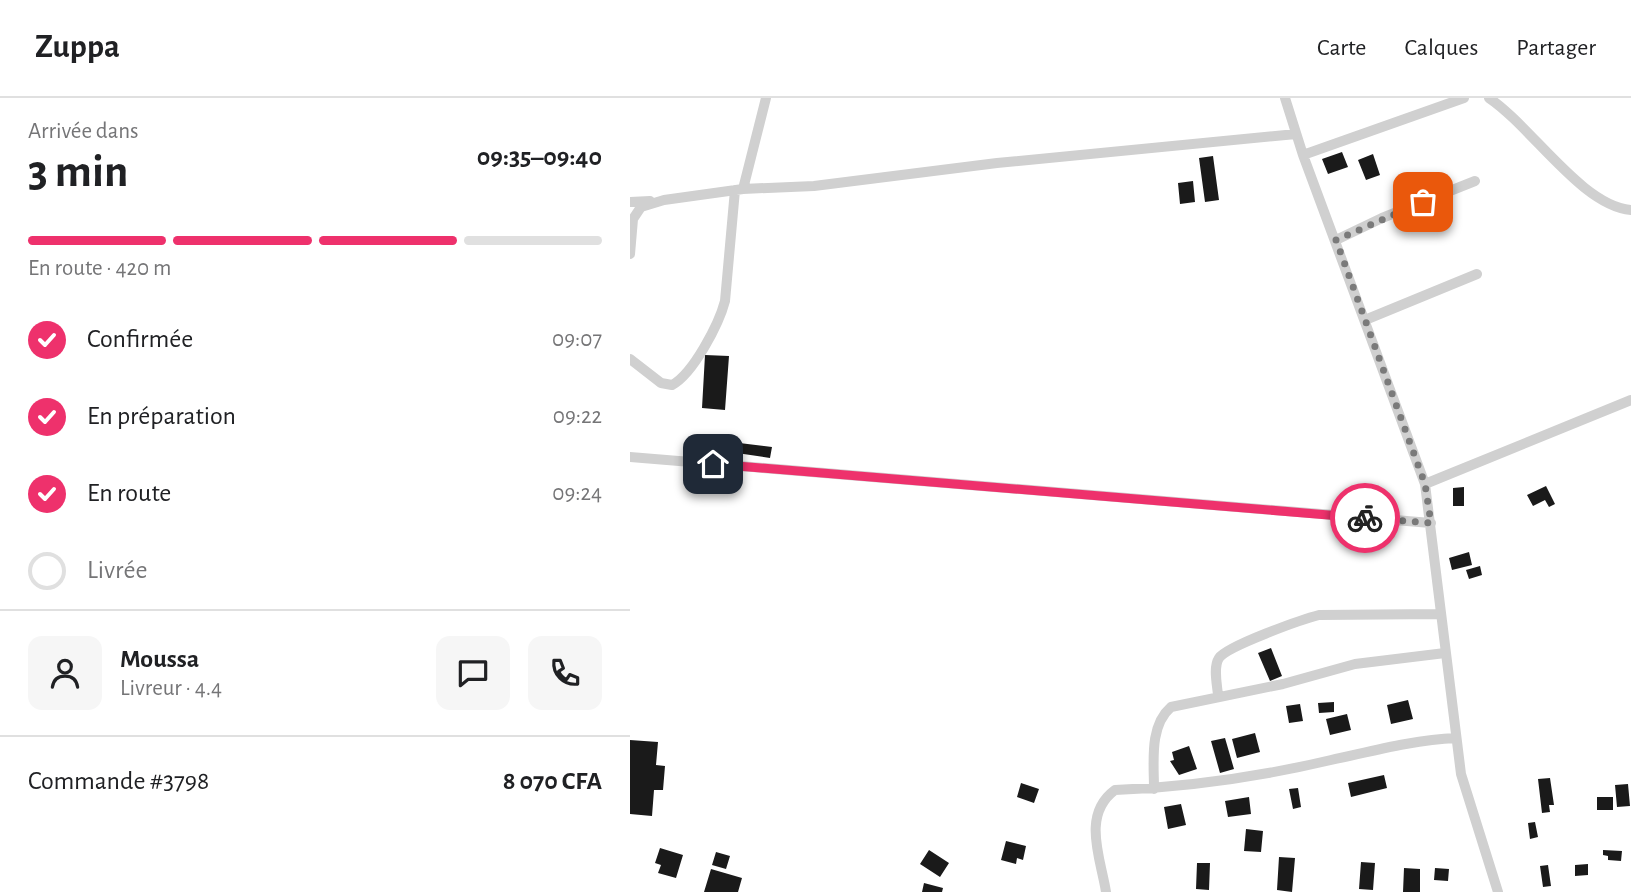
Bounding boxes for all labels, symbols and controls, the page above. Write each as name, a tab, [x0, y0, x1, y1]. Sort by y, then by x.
text: Zuppa	[35, 31, 120, 64]
text: Carte	[1317, 36, 1366, 60]
text: Calques	[1404, 36, 1478, 60]
text: Partager	[1516, 36, 1596, 60]
text: Arrivée dans	[28, 120, 139, 143]
text: 09:35–09:40	[477, 144, 602, 170]
text: 3 min	[28, 149, 128, 195]
pin	[1393, 172, 1453, 232]
icon: bag	[1404, 183, 1442, 221]
text: En route · 420 m	[28, 257, 171, 280]
icon: check	[28, 321, 66, 359]
text: Confirmée	[87, 326, 193, 352]
text: 09:07	[552, 328, 602, 351]
icon: check	[28, 398, 66, 436]
text: En préparation	[87, 403, 236, 429]
text: 09:22	[553, 405, 602, 428]
pin	[683, 434, 743, 494]
icon: home	[694, 445, 732, 483]
icon: check	[28, 475, 66, 513]
text: En route	[87, 480, 171, 506]
text: 09:24	[552, 482, 602, 505]
courier	[1330, 483, 1400, 553]
icon: bike	[1346, 499, 1384, 537]
text: Livrée	[87, 557, 147, 583]
button: person	[28, 636, 102, 710]
button: chat	[436, 636, 510, 710]
button: phone	[528, 636, 602, 710]
text: Moussa	[120, 646, 199, 672]
text: Livreur · 4.4	[120, 677, 222, 700]
text: Commande #3798	[28, 768, 209, 794]
text: 8 070 CFA	[503, 768, 602, 794]

